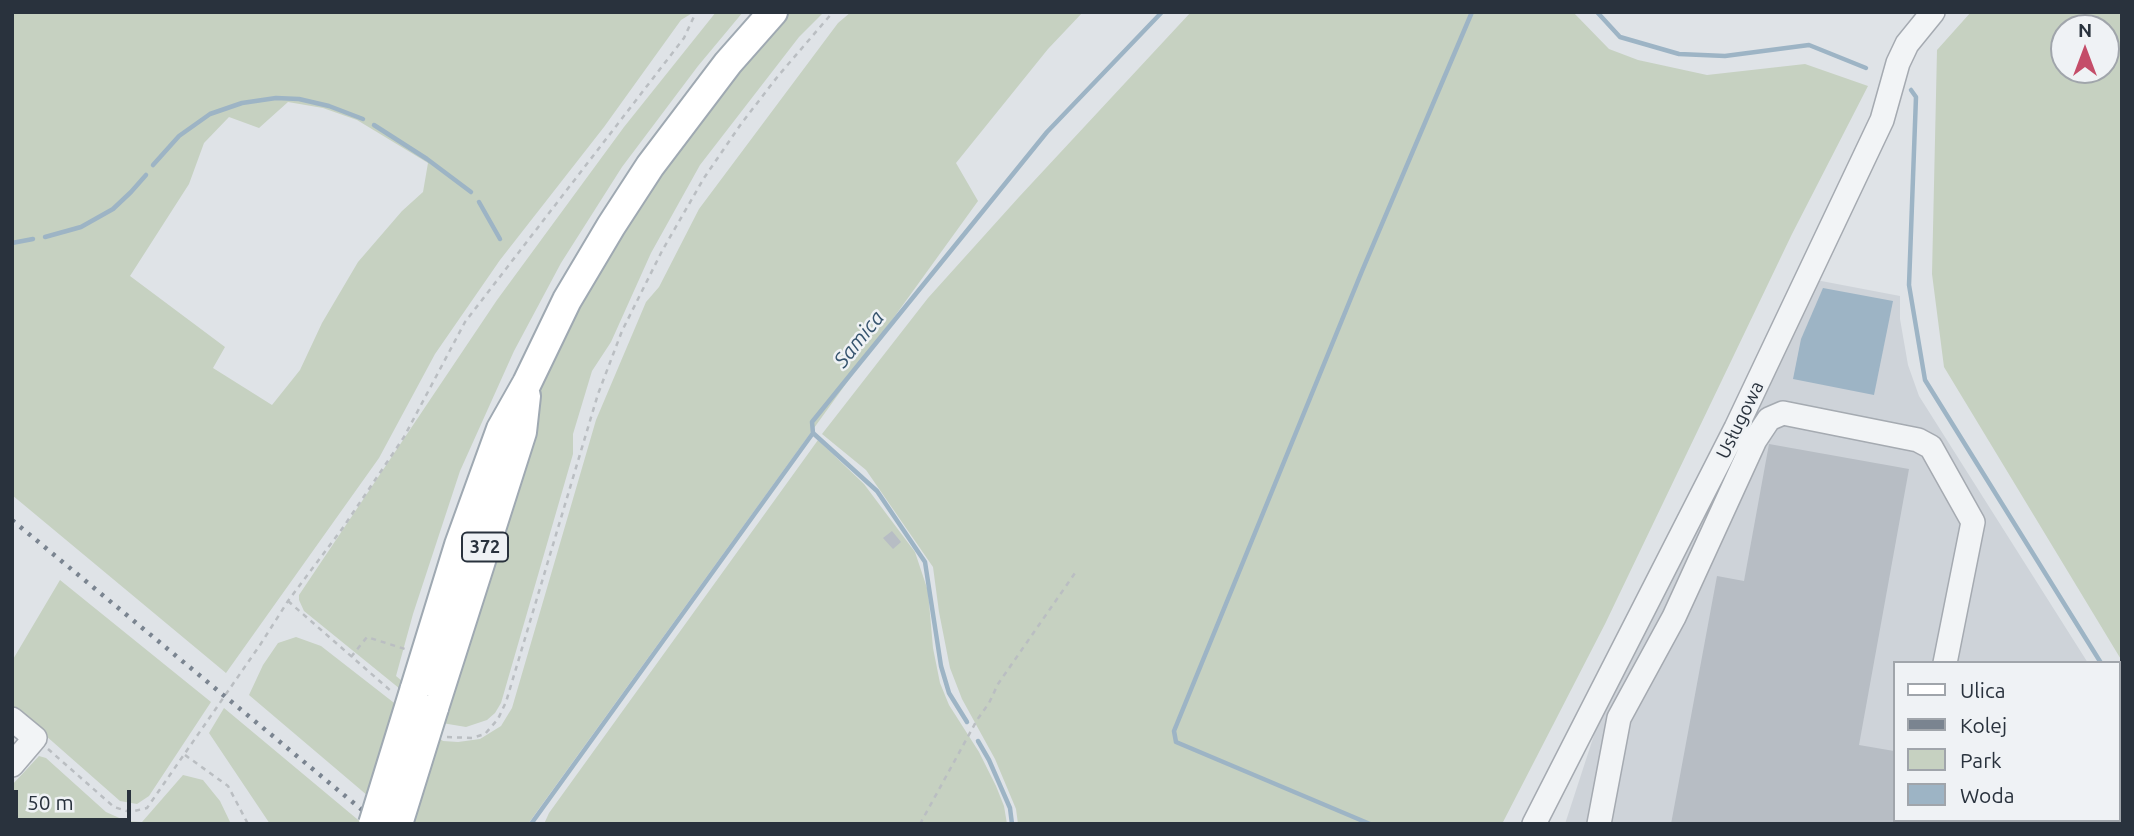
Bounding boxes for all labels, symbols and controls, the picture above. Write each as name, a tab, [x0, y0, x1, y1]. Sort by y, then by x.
north arrow	[2050, 14, 2120, 84]
text: N	[2078, 19, 2092, 41]
water label: Samica	[829, 306, 889, 372]
street label: Usługowa	[1711, 377, 1769, 463]
road number: 372	[462, 532, 508, 562]
legend	[1892, 661, 2120, 822]
text: Ulica	[1960, 678, 2005, 702]
text: Kolej	[1960, 713, 2007, 737]
text: Park	[1960, 748, 2002, 772]
scale bar	[18, 776, 135, 820]
text: Woda	[1960, 783, 2014, 807]
text: 50 m	[27, 790, 74, 814]

